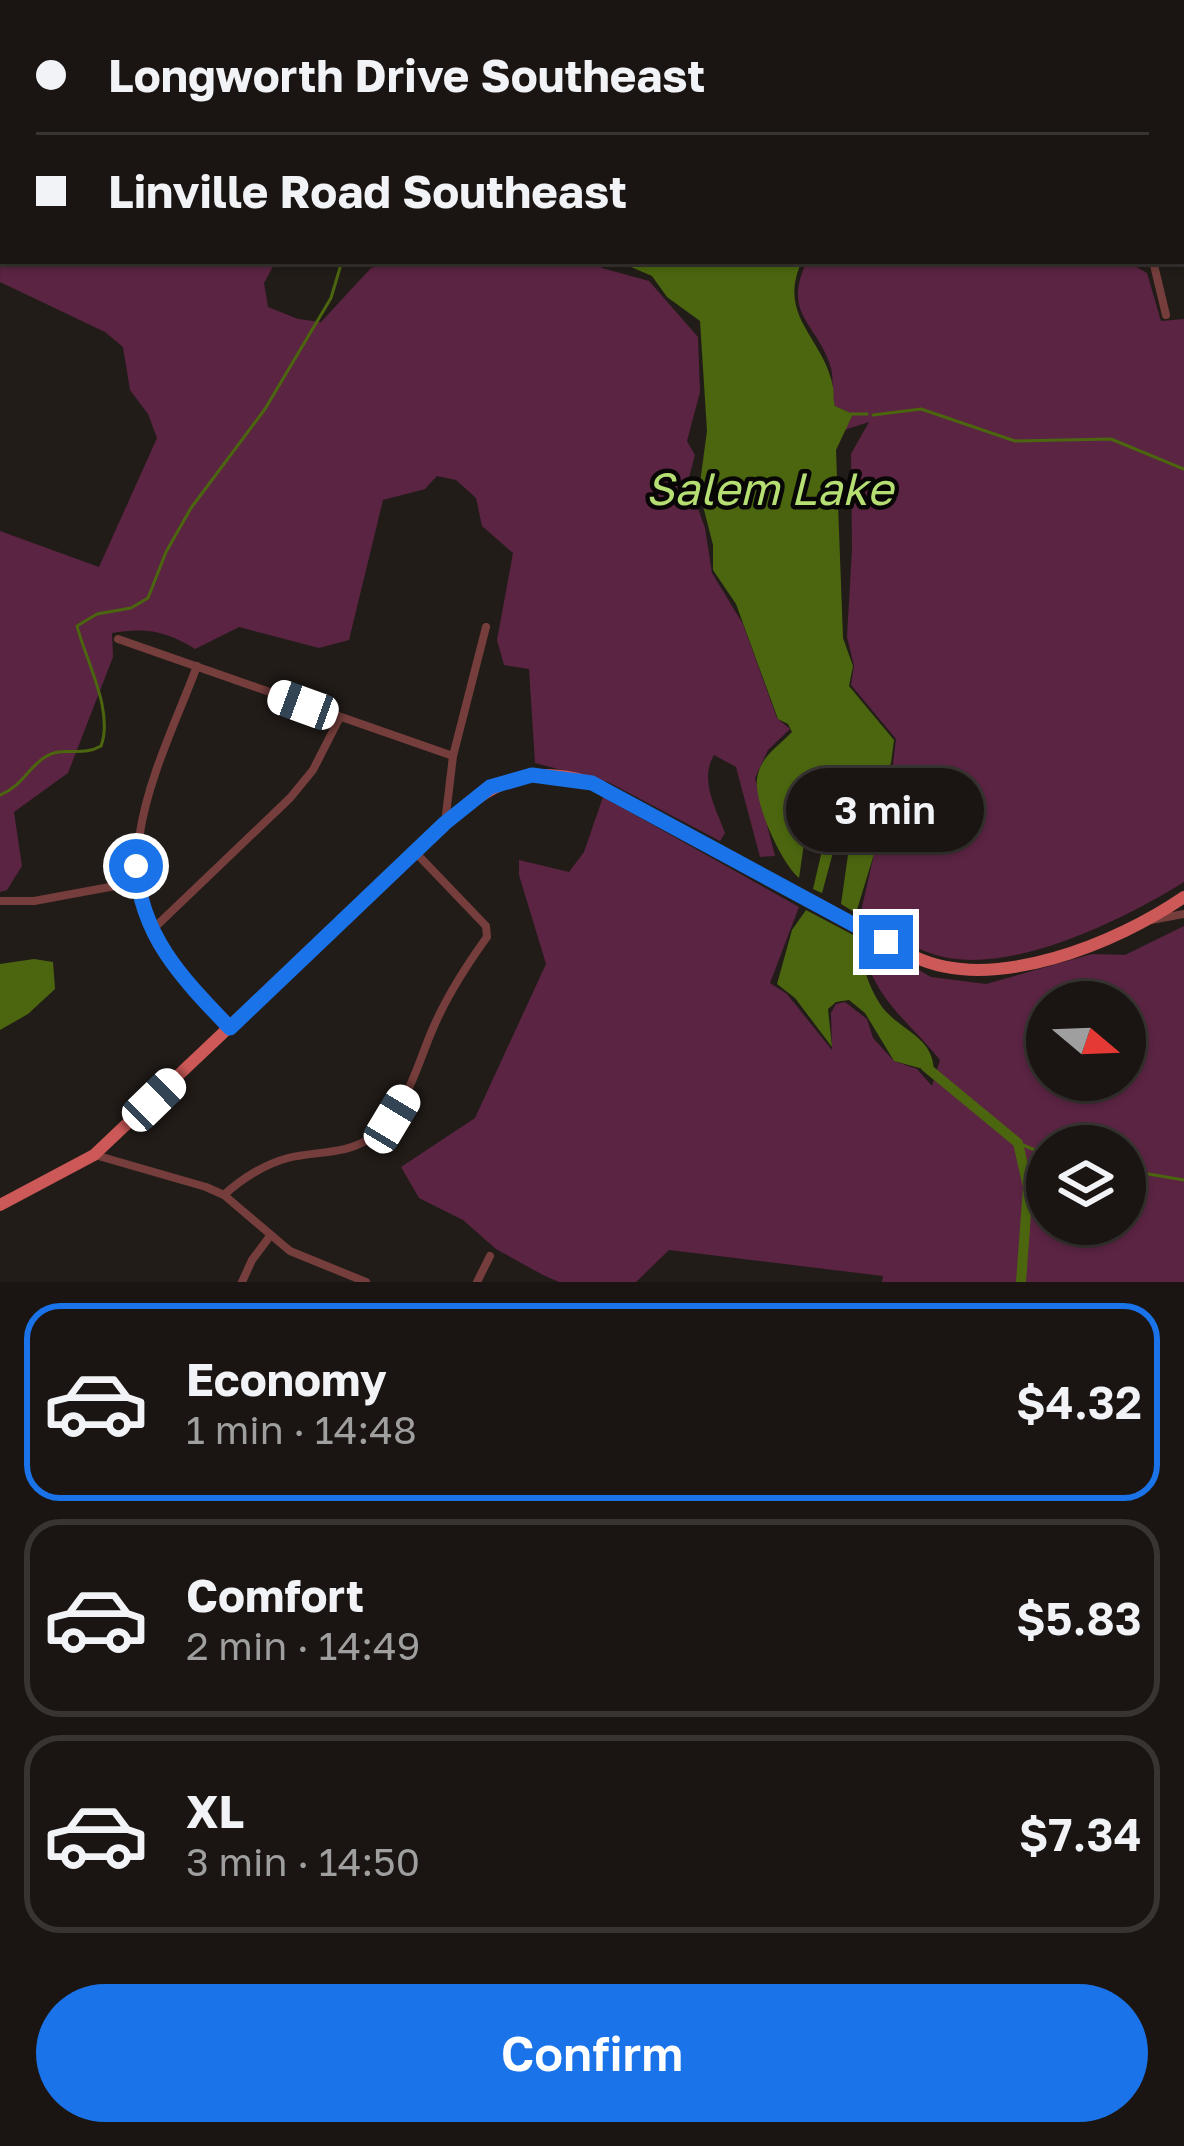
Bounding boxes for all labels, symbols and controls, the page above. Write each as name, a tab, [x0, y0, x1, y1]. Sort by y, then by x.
text: Longworth Drive Southeast	[108, 48, 705, 102]
text: Linville Road Southeast	[108, 164, 627, 218]
water label: Salem Lake	[645, 461, 896, 515]
car	[263, 676, 343, 734]
callout: 3 min	[787, 768, 985, 852]
text: 3 min	[834, 786, 936, 833]
route start	[109, 839, 163, 893]
route end	[859, 915, 913, 969]
north arrow	[1026, 981, 1146, 1101]
map controls	[1026, 981, 1146, 1245]
car	[116, 1062, 192, 1138]
car	[358, 1079, 426, 1159]
button: layers	[1026, 1125, 1146, 1245]
icon: car	[42, 1348, 150, 1456]
text: Economy	[186, 1352, 387, 1406]
text: $4.32	[1016, 1375, 1142, 1429]
text: 1 min · 14:48	[186, 1406, 417, 1453]
icon: car	[42, 1564, 150, 1672]
text: Comfort	[186, 1568, 364, 1622]
text: $5.83	[1016, 1591, 1142, 1645]
text: 2 min · 14:49	[186, 1622, 420, 1669]
icon: car	[42, 1780, 150, 1888]
text: XL	[186, 1784, 244, 1838]
text: $7.34	[1019, 1807, 1142, 1861]
text: 3 min · 14:50	[186, 1838, 420, 1885]
button: Confirm	[36, 1984, 1148, 2122]

